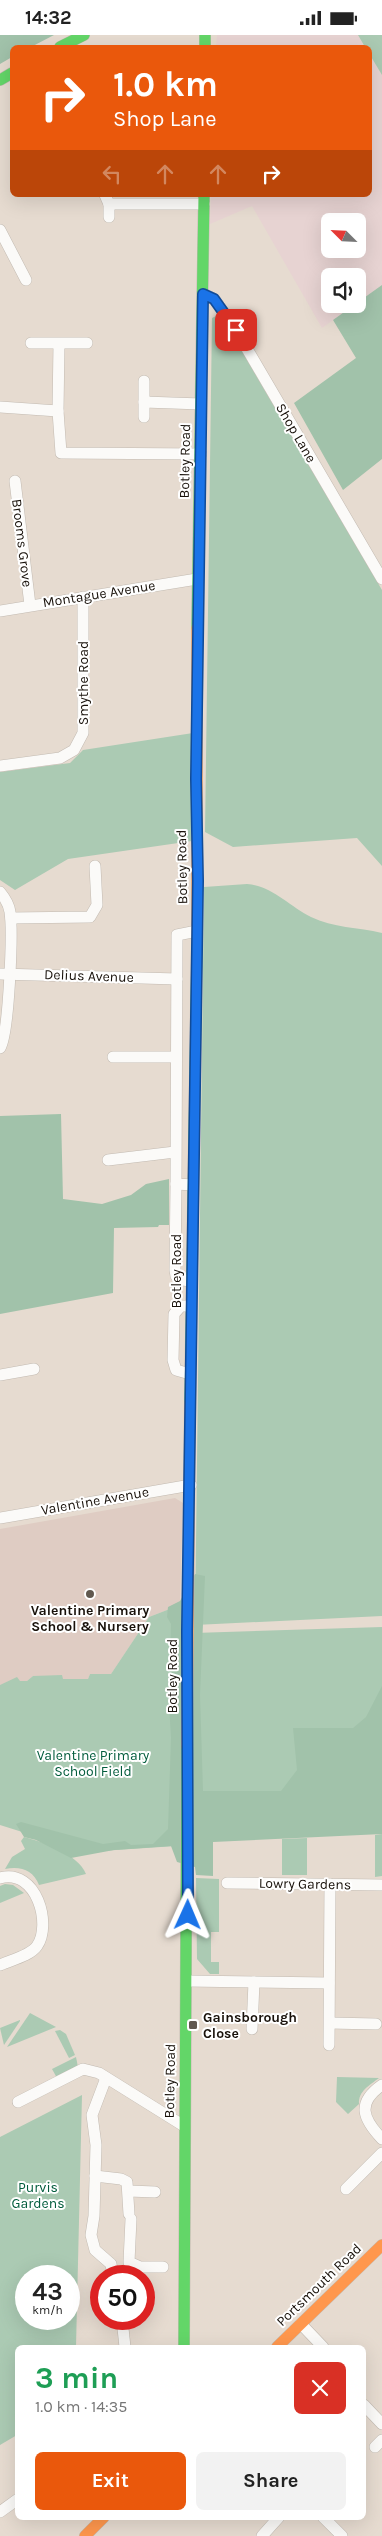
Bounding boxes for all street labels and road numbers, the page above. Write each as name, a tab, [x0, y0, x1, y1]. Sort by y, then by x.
street label: Shop Lane	[272, 400, 320, 466]
street label: Botley Road	[176, 423, 194, 499]
street label: Brooms Grove	[8, 498, 36, 588]
street label: Montague Avenue	[41, 577, 157, 611]
street label: Smythe Road	[75, 641, 92, 725]
street label: Botley Road	[173, 829, 191, 905]
street label: Delius Avenue	[44, 966, 134, 986]
street label: Botley Road	[168, 1234, 185, 1308]
street label: Valentine Avenue	[40, 1483, 150, 1519]
street label: Botley Road	[164, 1639, 181, 1713]
street label: Lowry Gardens	[259, 1875, 351, 1893]
street label: Botley Road	[161, 2043, 179, 2119]
street label: Portsmouth Road	[273, 2240, 365, 2330]

